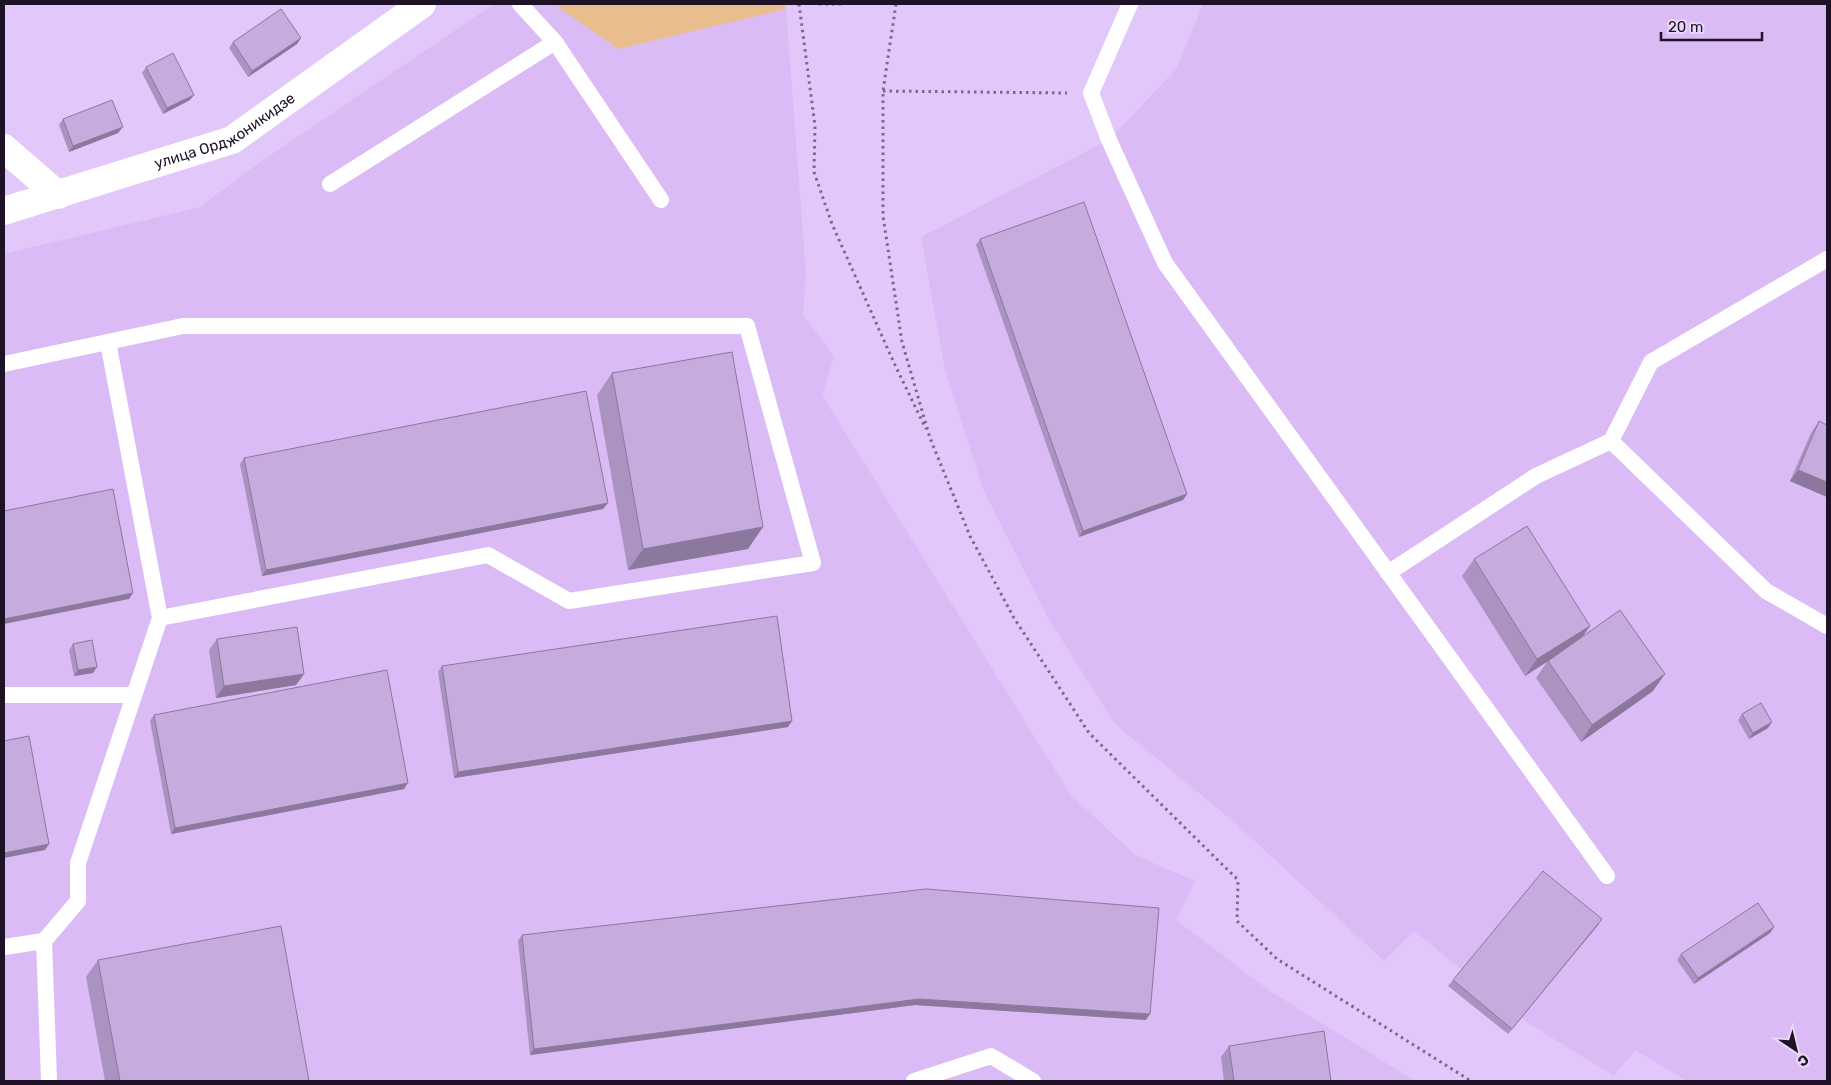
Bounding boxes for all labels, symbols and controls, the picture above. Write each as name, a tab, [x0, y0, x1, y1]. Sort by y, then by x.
scale bar	[1661, 10, 1762, 42]
text: 20 m	[1668, 18, 1703, 36]
street label: улица Орджоникидзе	[152, 89, 298, 173]
north arrow	[1771, 1025, 1821, 1075]
text: С	[1794, 1050, 1812, 1070]

